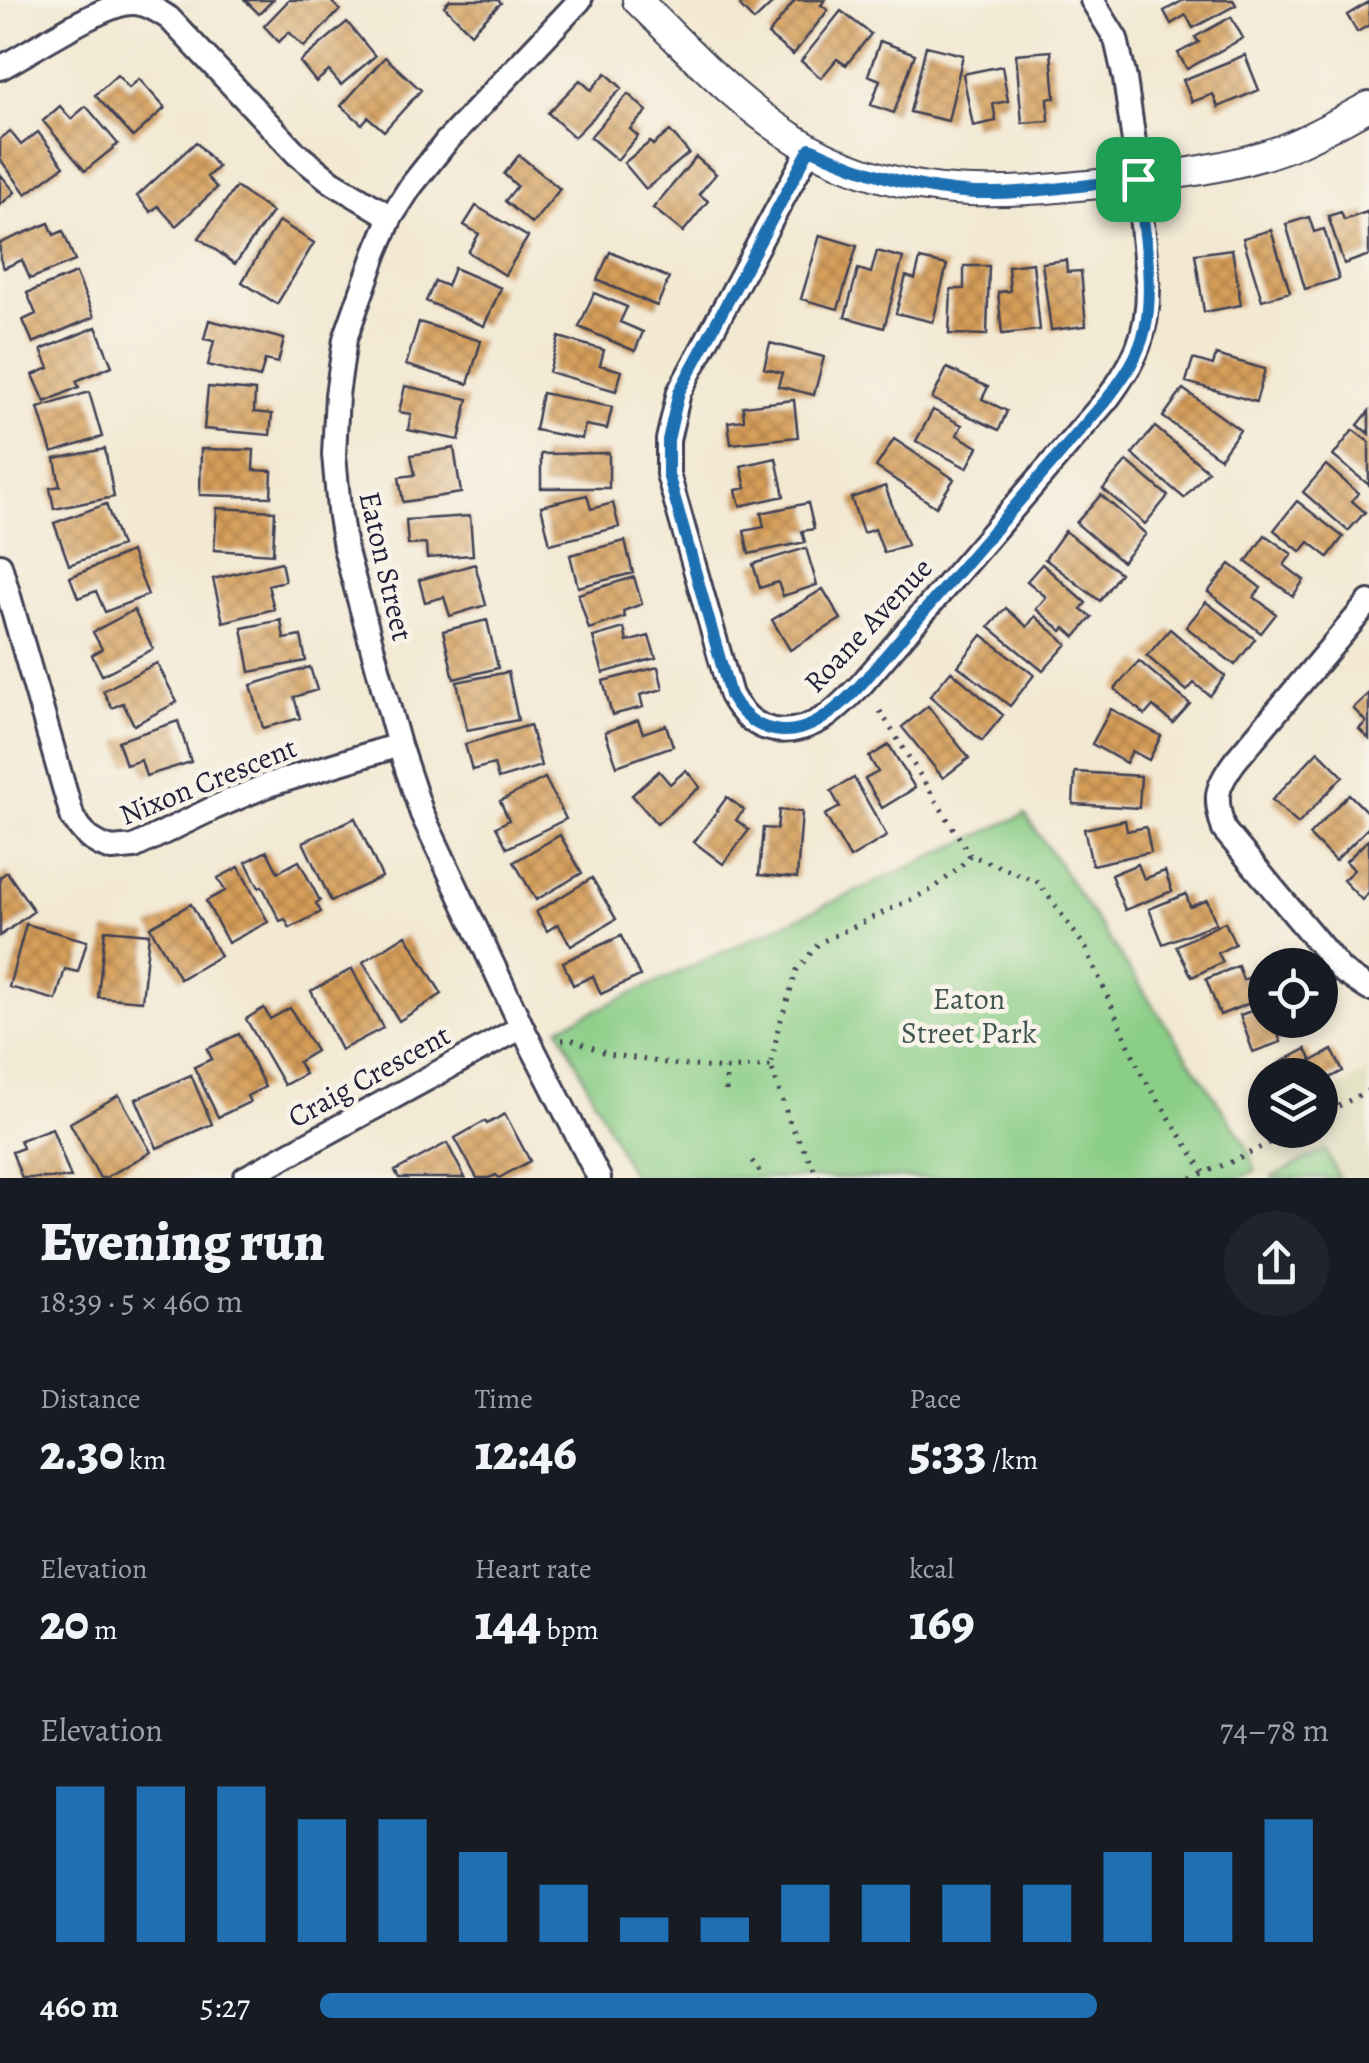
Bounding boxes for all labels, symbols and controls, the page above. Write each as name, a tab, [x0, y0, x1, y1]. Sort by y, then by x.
pin	[1096, 137, 1181, 222]
icon: arrive	[1111, 152, 1166, 207]
street label: Eaton Street	[349, 487, 423, 645]
street label: Roane Avenue	[795, 549, 941, 701]
street label: Nixon Crescent	[114, 727, 303, 835]
map controls	[1248, 948, 1338, 1148]
button: locate	[1248, 948, 1338, 1038]
park label: Eaton Street Park	[901, 979, 1037, 1053]
street label: Craig Crescent	[281, 1015, 457, 1137]
button: layers	[1248, 1058, 1338, 1148]
text: Evening run	[40, 1204, 325, 1279]
button: share	[1224, 1211, 1329, 1316]
text: 18:39 · 5 × 460 m	[40, 1279, 243, 1323]
text: Distance	[40, 1380, 140, 1418]
text: Time	[475, 1380, 533, 1418]
text: Pace	[909, 1380, 961, 1418]
text: 2.30	[40, 1418, 124, 1486]
text: 12:46	[475, 1418, 577, 1486]
text: 5:33	[909, 1418, 986, 1486]
text: km	[124, 1441, 166, 1479]
text: /km	[986, 1441, 1038, 1479]
text: Elevation	[40, 1550, 147, 1588]
text: Heart rate	[475, 1550, 592, 1588]
text: kcal	[909, 1550, 954, 1588]
text: 20	[40, 1588, 89, 1656]
text: 144	[475, 1588, 541, 1656]
text: 169	[909, 1588, 975, 1656]
text: m	[89, 1611, 118, 1649]
text: bpm	[541, 1611, 599, 1649]
text: Elevation	[40, 1708, 163, 1752]
text: 74–78 m	[1220, 1708, 1329, 1752]
text: 460 m	[40, 1984, 118, 2028]
text: 5:27	[200, 1984, 250, 2028]

